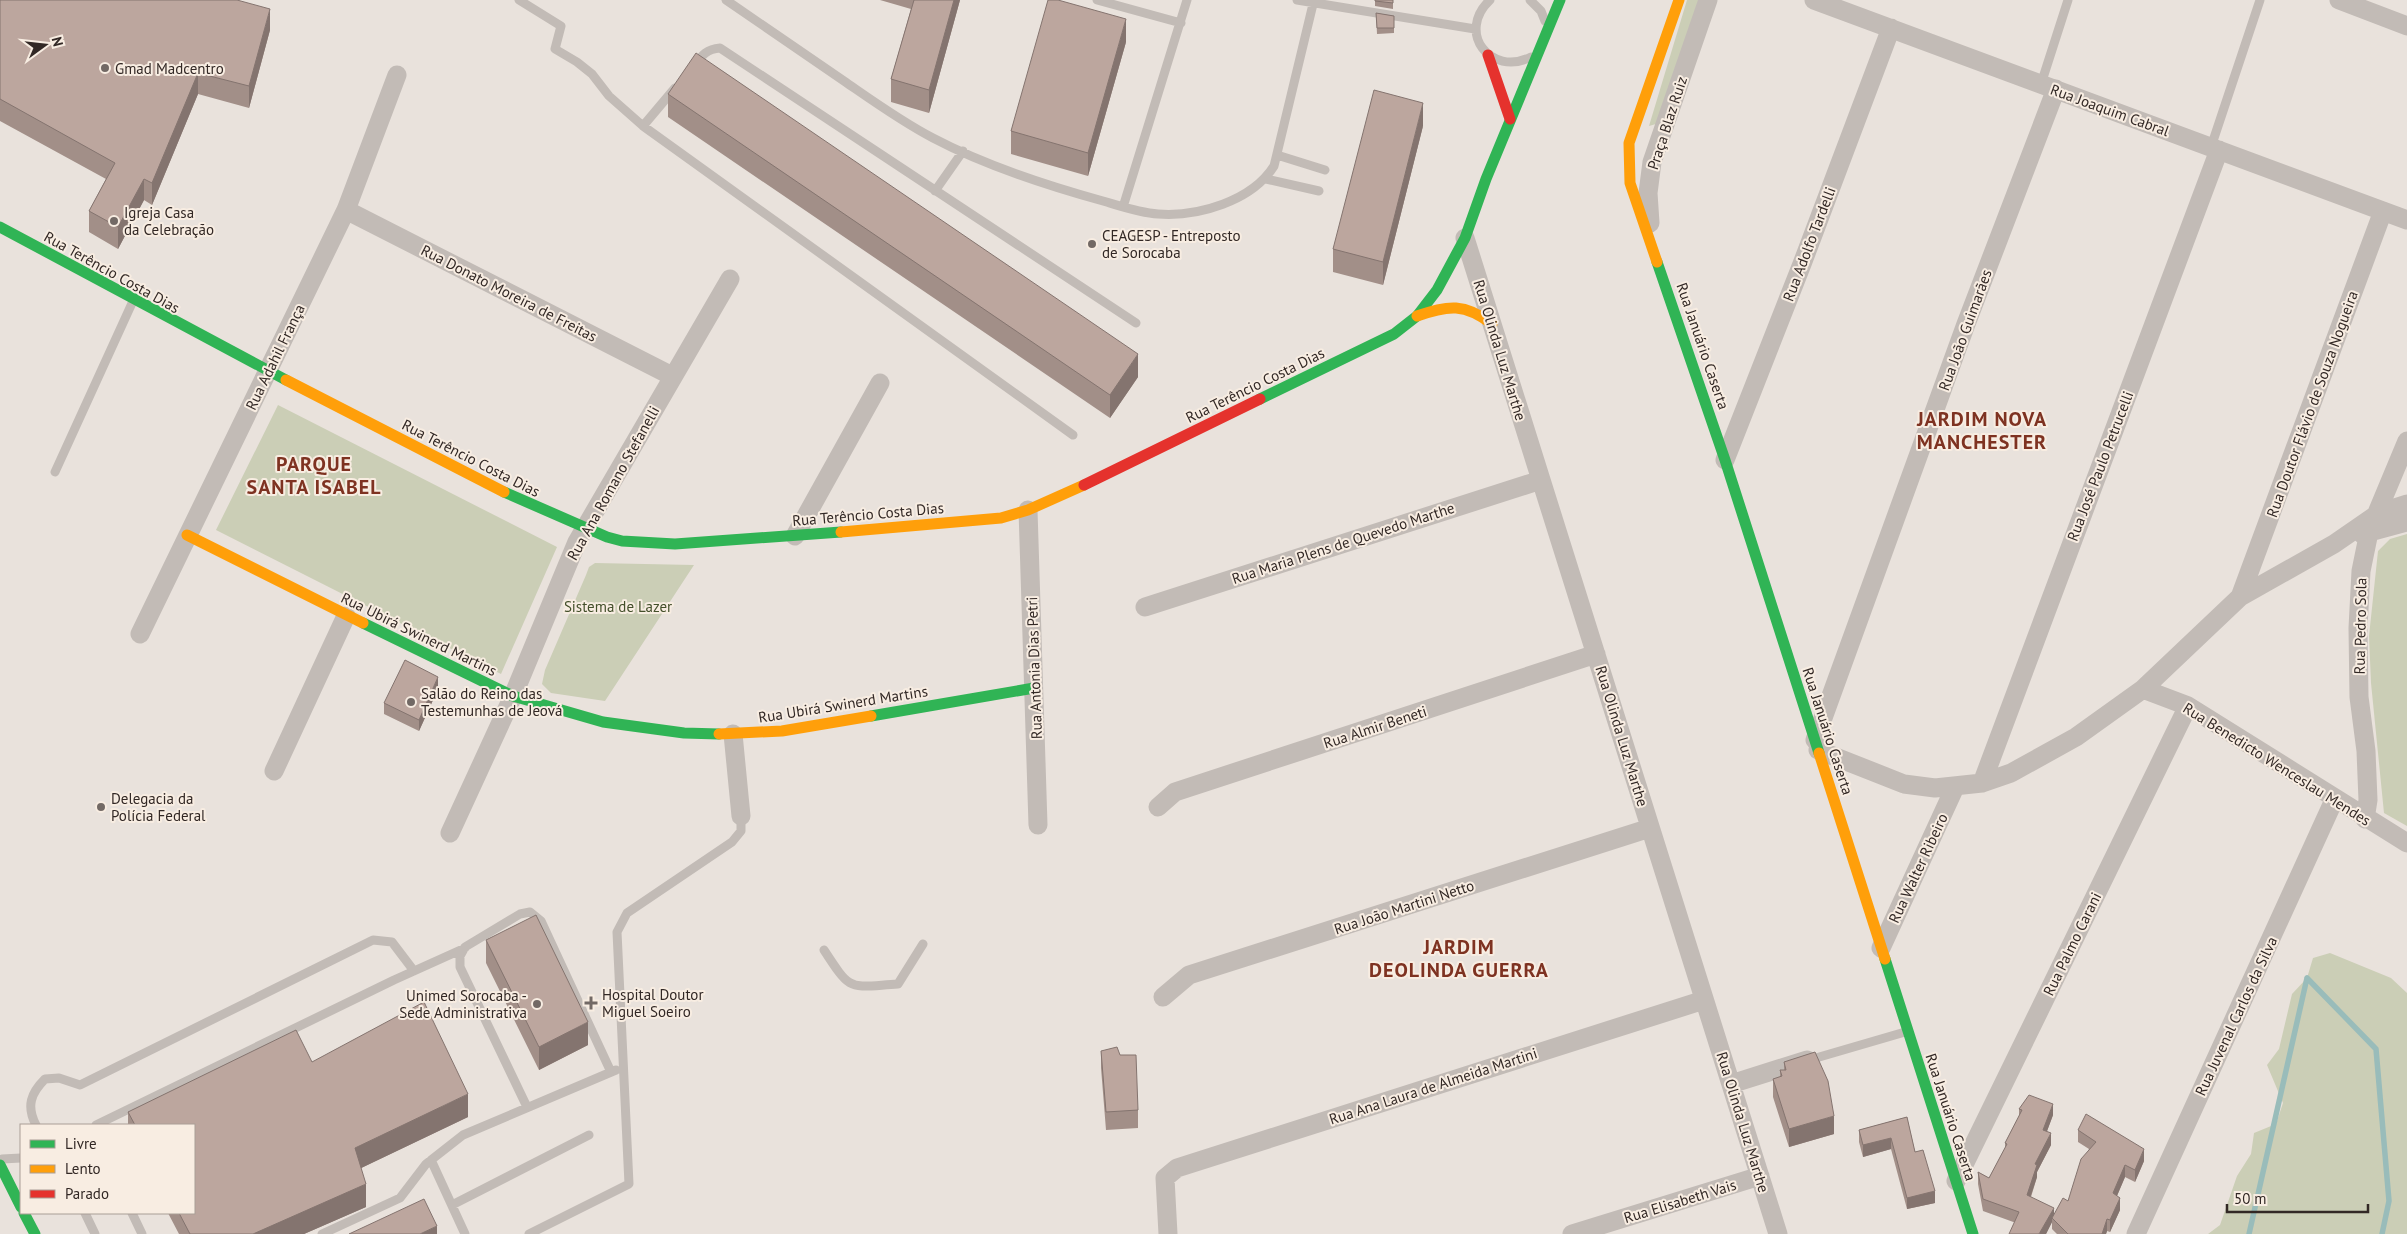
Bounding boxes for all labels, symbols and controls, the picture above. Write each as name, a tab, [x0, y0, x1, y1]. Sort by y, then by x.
north arrow	[20, 20, 70, 70]
text: N	[48, 35, 67, 48]
place label: Gmad Madcentro	[115, 59, 224, 78]
marker: Gmad Madcentro	[99, 62, 111, 74]
street label: Praça Blaz Ruiz	[1643, 74, 1691, 172]
street label: Rua Joaquim Cabral	[2048, 80, 2173, 141]
street label: Rua Adolfo Tardelli	[1778, 184, 1840, 304]
place label: Igreja Casa da Celebração	[124, 203, 214, 239]
marker: Igreja Casa da Celebração	[108, 215, 120, 227]
place label: CEAGESP - Entreposto de Sorocaba	[1102, 226, 1240, 262]
street label: Rua Terêncio Costa Dias	[41, 227, 183, 317]
marker: CEAGESP - Entreposto de Sorocaba	[1086, 238, 1098, 250]
street label: Rua Donato Moreira de Freitas	[418, 240, 600, 346]
street label: Rua João Guimarães	[1934, 267, 1996, 393]
street label: Rua Olinda Luz Marthe	[1470, 277, 1530, 423]
street label: Rua Januário Caserta	[1672, 280, 1734, 412]
street label: Rua Doutor Flávio de Souza Nogueira	[2262, 288, 2362, 520]
street label: Rua Adahil França	[241, 301, 309, 413]
street label: Rua Terêncio Costa Dias	[1182, 343, 1328, 427]
street label: Rua José Paulo Petrucelli	[2063, 388, 2137, 544]
street label: Rua Ana Romano Stefanelli	[563, 402, 663, 564]
district label: JARDIM NOVA MANCHESTER	[1916, 406, 2047, 455]
street label: Rua Terêncio Costa Dias	[399, 415, 543, 501]
district label: PARQUE SANTA ISABEL	[247, 451, 381, 500]
street label: Rua Terêncio Costa Dias	[791, 498, 945, 530]
street label: Rua Maria Plens de Quevedo Marthe	[1229, 498, 1457, 588]
street label: Rua Pedro Sola	[2350, 577, 2370, 675]
street label: Rua Ubirá Swinerd Martins	[338, 588, 500, 680]
street label: Rua Antonia Dias Petri	[1022, 596, 1046, 740]
park label: Sistema de Lazer	[564, 597, 672, 616]
street label: Rua Olinda Luz Marthe	[1592, 663, 1652, 809]
street label: Rua Januário Caserta	[1798, 665, 1858, 797]
street label: Rua Ubirá Swinerd Martins	[757, 681, 929, 727]
place label: Salão do Reino das Testemunhas de Jeová	[421, 684, 562, 720]
marker: Salão do Reino das Testemunhas de Jeová	[405, 696, 417, 708]
street label: Rua Benedicto Wenceslau Mendes	[2180, 698, 2374, 830]
street label: Rua Almir Beneti	[1321, 701, 1429, 753]
place label: Delegacia da Polícia Federal	[111, 789, 206, 825]
marker: Delegacia da Polícia Federal	[95, 801, 107, 813]
street label: Rua Walter Ribeiro	[1884, 810, 1952, 926]
street label: Rua João Martini Netto	[1332, 875, 1476, 939]
street label: Rua Palmo Carani	[2039, 889, 2105, 999]
street label: Rua Juvenal Carlos da Silva	[2191, 933, 2281, 1099]
district label: JARDIM DEOLINDA GUERRA	[1369, 934, 1549, 983]
place label: Hospital Doutor Miguel Soeiro	[602, 985, 703, 1021]
place label: Unimed Sorocaba - Sede Administrativa	[399, 986, 527, 1022]
marker: Hospital Doutor Miguel Soeiro	[584, 996, 598, 1010]
marker: Unimed Sorocaba - Sede Administrativa	[531, 998, 543, 1010]
street label: Rua Ana Laura de Almeida Martini	[1327, 1043, 1539, 1129]
street label: Rua Olinda Luz Marthe	[1713, 1049, 1773, 1195]
street label: Rua Januário Caserta	[1921, 1051, 1981, 1183]
legend	[20, 1124, 195, 1214]
text: Livre	[65, 1134, 97, 1153]
text: Lento	[65, 1159, 101, 1178]
street label: Rua Elisabeth Vais	[1621, 1175, 1739, 1227]
scale bar	[2227, 1182, 2368, 1214]
text: Parado	[65, 1184, 109, 1203]
text: 50 m	[2234, 1189, 2267, 1208]

